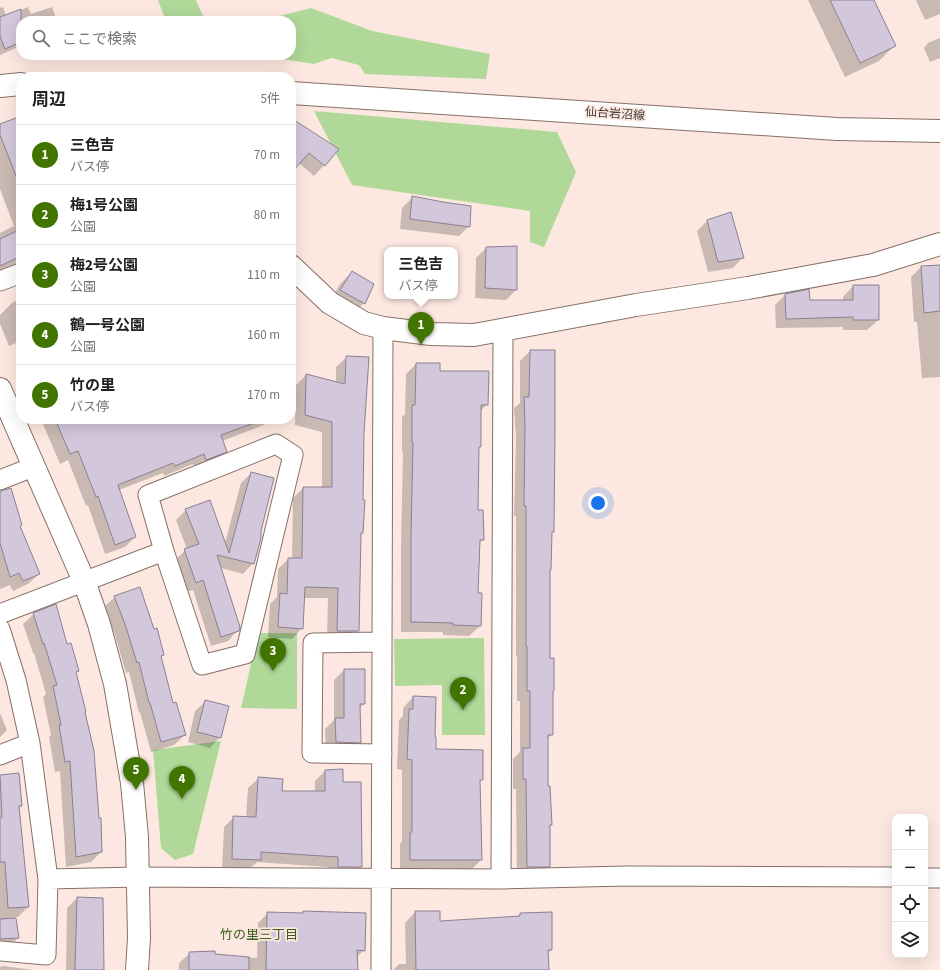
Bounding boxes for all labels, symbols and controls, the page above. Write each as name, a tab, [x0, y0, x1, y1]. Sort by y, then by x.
search box	[16, 16, 296, 60]
icon: search	[30, 27, 52, 49]
text: ここで検索	[62, 29, 137, 50]
text: 周辺	[32, 88, 66, 112]
text: 5件	[261, 90, 280, 108]
street label: 仙台岩沼線	[584, 103, 646, 125]
text: 三色吉	[70, 135, 115, 156]
text: 1	[42, 146, 48, 164]
text: 70 m	[254, 146, 280, 164]
text: バス停	[70, 158, 109, 176]
text: 梅1号公園	[70, 195, 138, 216]
text: 2	[42, 206, 48, 224]
text: 80 m	[254, 206, 280, 224]
text: 公園	[70, 218, 96, 236]
popup	[384, 247, 458, 299]
text: 三色吉	[398, 254, 444, 275]
text: 梅2号公園	[70, 255, 138, 276]
text: 3	[42, 266, 48, 284]
text: 110 m	[247, 266, 280, 284]
text: バス停	[398, 277, 438, 295]
text: 公園	[70, 278, 96, 296]
pin: 1	[408, 312, 434, 345]
text: 鶴一号公園	[70, 315, 145, 336]
text: 4	[42, 326, 48, 344]
text: 160 m	[247, 326, 280, 344]
text: 公園	[70, 338, 96, 356]
text: 竹の里	[70, 375, 115, 396]
text: 5	[42, 386, 48, 404]
text: 170 m	[247, 386, 280, 404]
text: バス停	[70, 398, 109, 416]
your location	[588, 493, 608, 513]
pin: 3	[260, 638, 286, 671]
pin: 2	[450, 677, 476, 710]
pin: 5	[123, 757, 149, 790]
pin: 4	[169, 766, 195, 799]
map controls	[892, 814, 928, 958]
button: +	[892, 814, 928, 850]
button: −	[892, 850, 928, 886]
button: locate	[892, 886, 928, 922]
button: layers	[892, 922, 928, 958]
district label: 竹の里三丁目	[220, 926, 298, 944]

